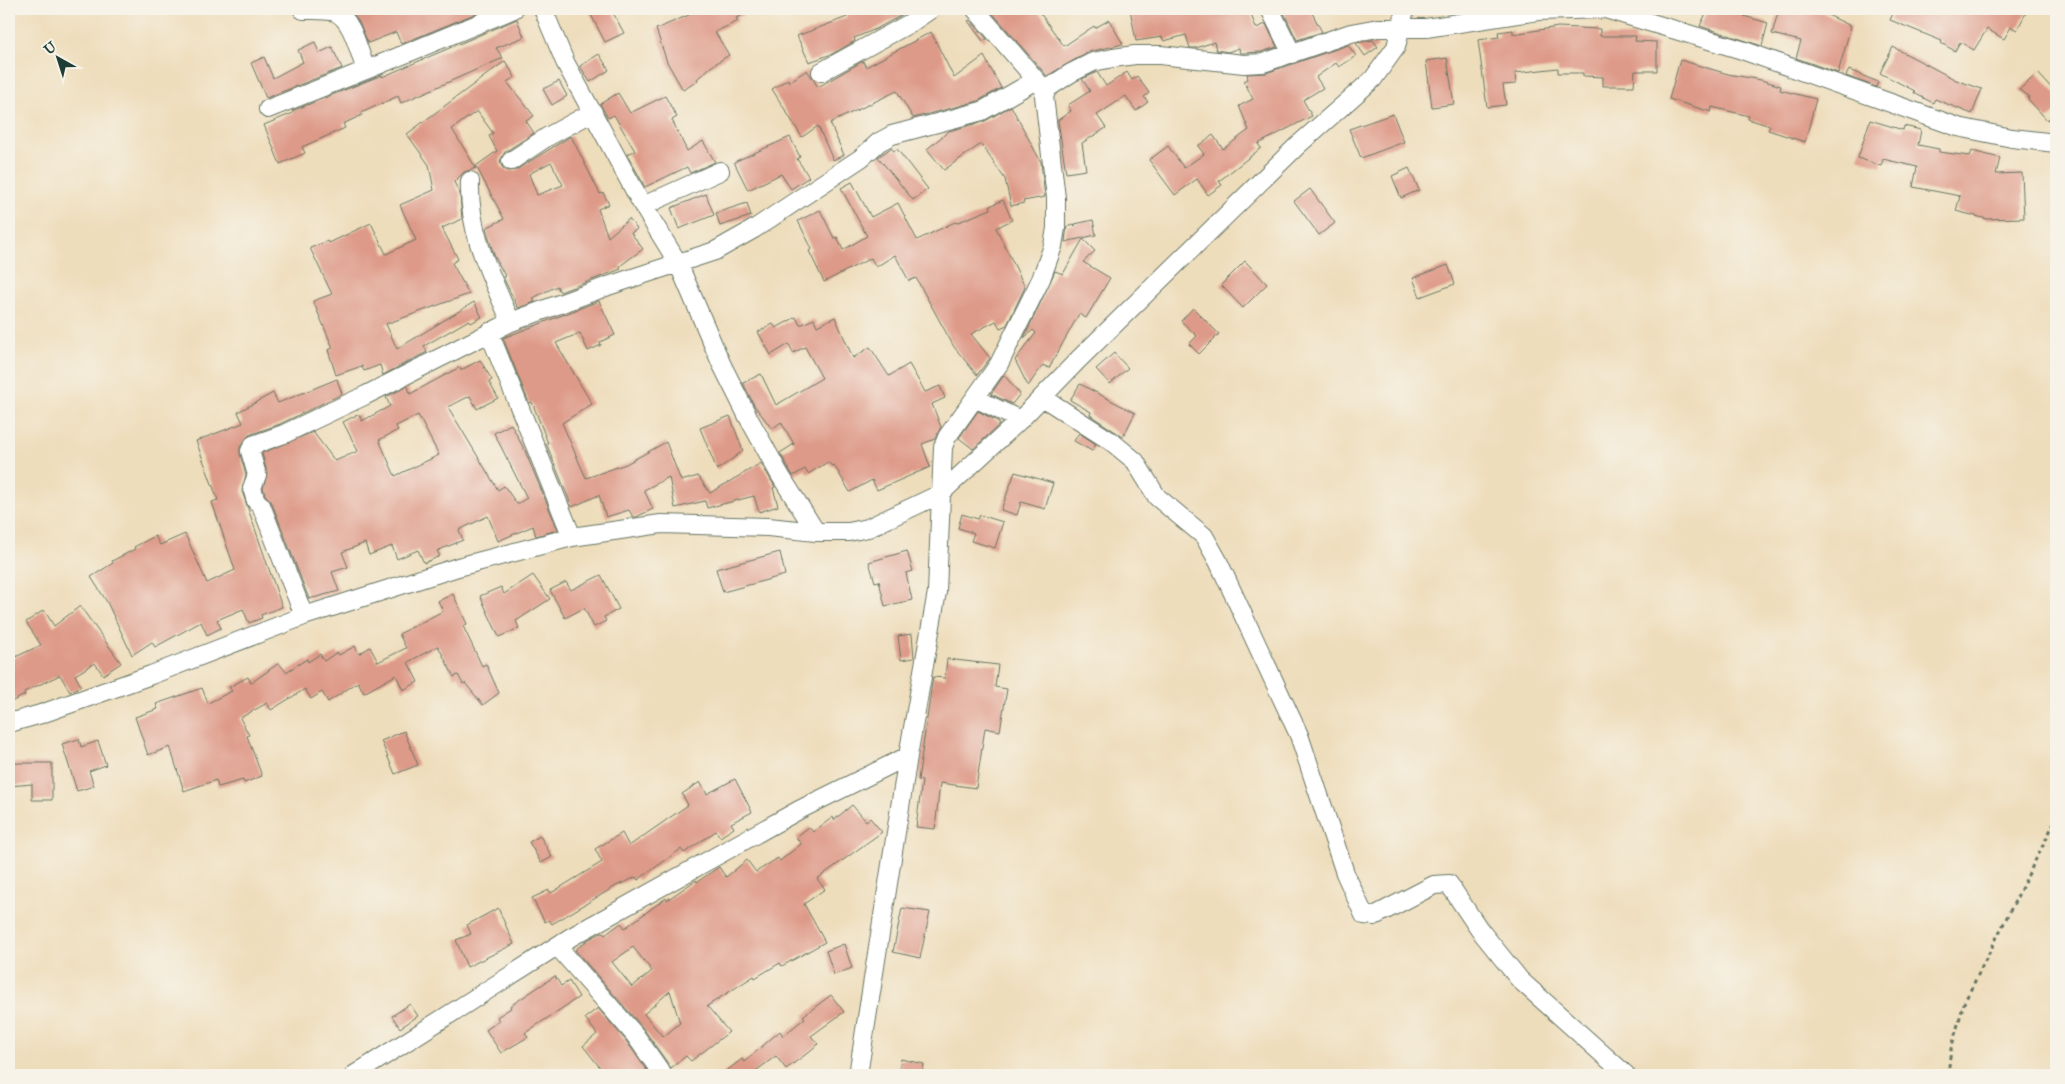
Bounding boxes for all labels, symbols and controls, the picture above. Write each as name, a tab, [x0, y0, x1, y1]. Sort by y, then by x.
north arrow	[32, 32, 82, 82]
text: U	[40, 38, 61, 58]

